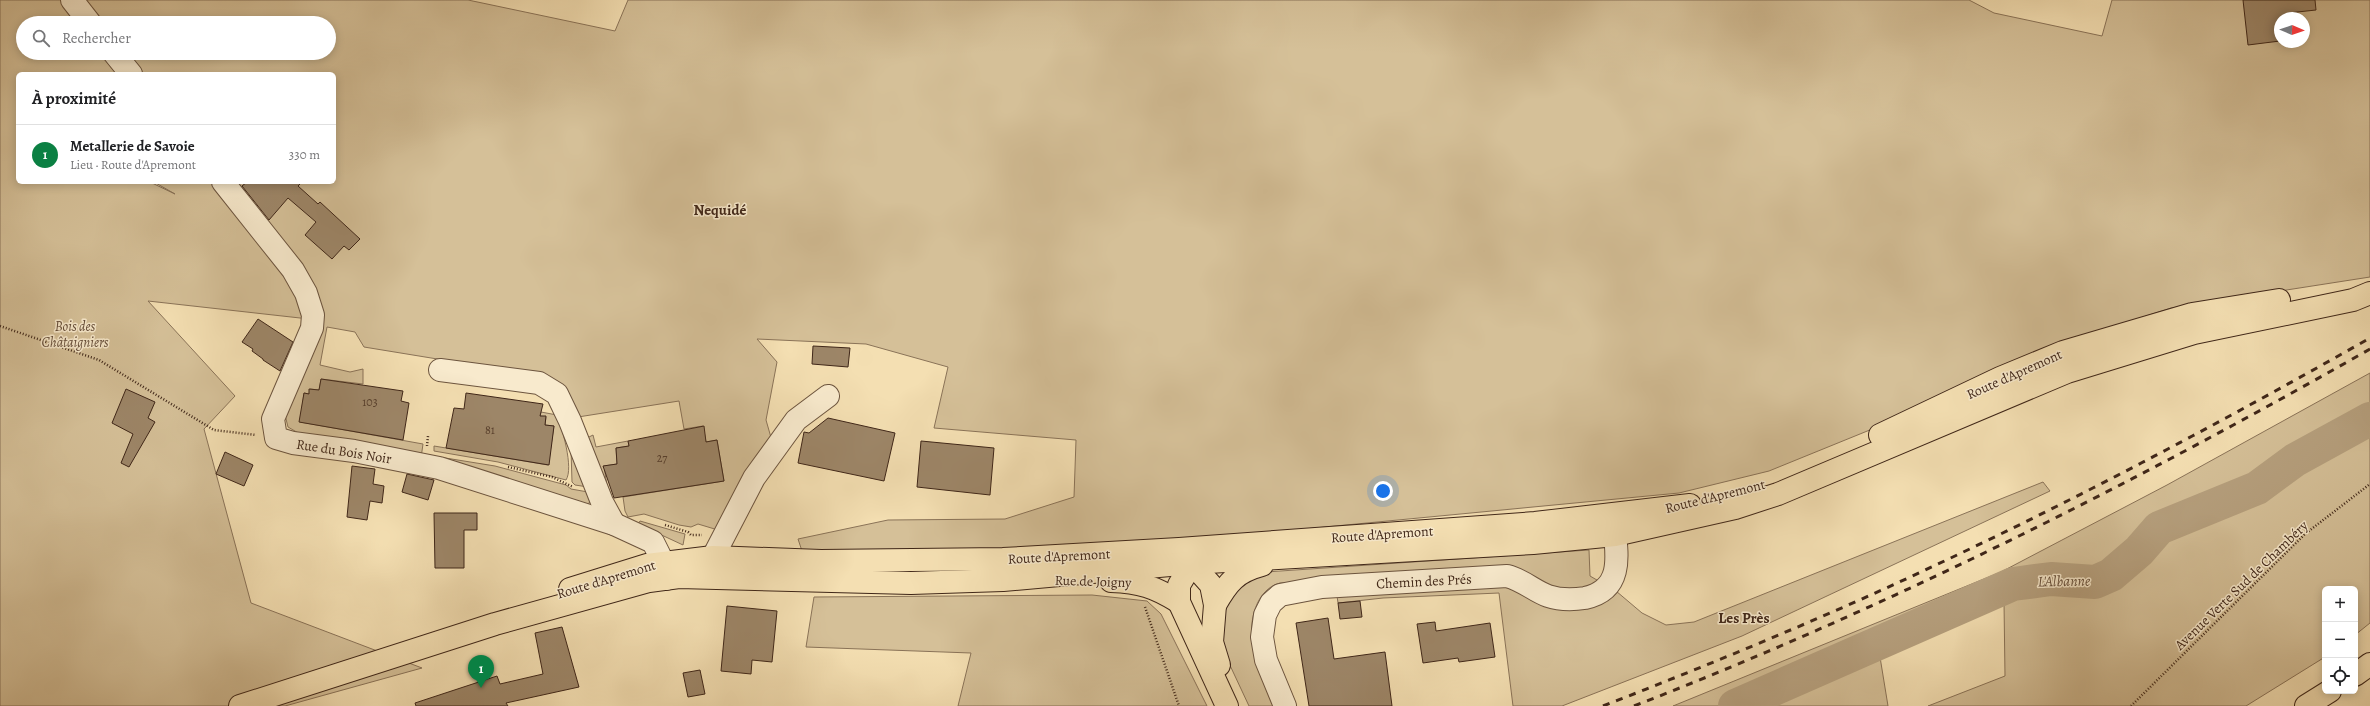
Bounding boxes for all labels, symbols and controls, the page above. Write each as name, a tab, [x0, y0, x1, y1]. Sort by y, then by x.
north arrow	[2274, 12, 2310, 48]
search box	[16, 16, 336, 60]
icon: search	[30, 27, 52, 49]
text: Rechercher	[62, 28, 131, 48]
text: À proximité	[32, 87, 116, 110]
text: Metallerie de Savoie	[70, 136, 195, 156]
text: 1	[43, 146, 47, 163]
text: 330 m	[289, 146, 320, 163]
text: Lieu · Route d'Apremont	[70, 156, 196, 173]
district label: Nequidé	[694, 200, 746, 220]
park label: Bois des Châtaigniers	[41, 317, 109, 352]
street label: Route d'Apremont	[1963, 345, 2065, 404]
house number: 103	[362, 394, 378, 410]
house number: 81	[485, 422, 495, 438]
street label: Rue du Bois Noir	[295, 435, 394, 469]
house number: 27	[657, 450, 668, 466]
street label: Route d'Apremont	[1663, 475, 1768, 518]
your location	[1373, 481, 1393, 501]
street label: Avenue Verte Sud de Chambéry	[2170, 516, 2313, 655]
street label: Route d'Apremont	[1330, 521, 1434, 548]
street label: Route d'Apremont	[1007, 544, 1111, 569]
street label: Route d'Apremont	[554, 555, 658, 604]
street label: Chemin des Prés	[1376, 570, 1472, 593]
street label: Rue de Joigny	[1054, 571, 1133, 592]
water label: L'Albanne	[2037, 571, 2091, 591]
map controls	[2322, 586, 2358, 694]
button: +	[2322, 586, 2358, 622]
district label: Les Près	[1718, 608, 1770, 628]
button: −	[2322, 622, 2358, 658]
pin: 1	[468, 655, 494, 688]
button: locate	[2322, 658, 2358, 694]

